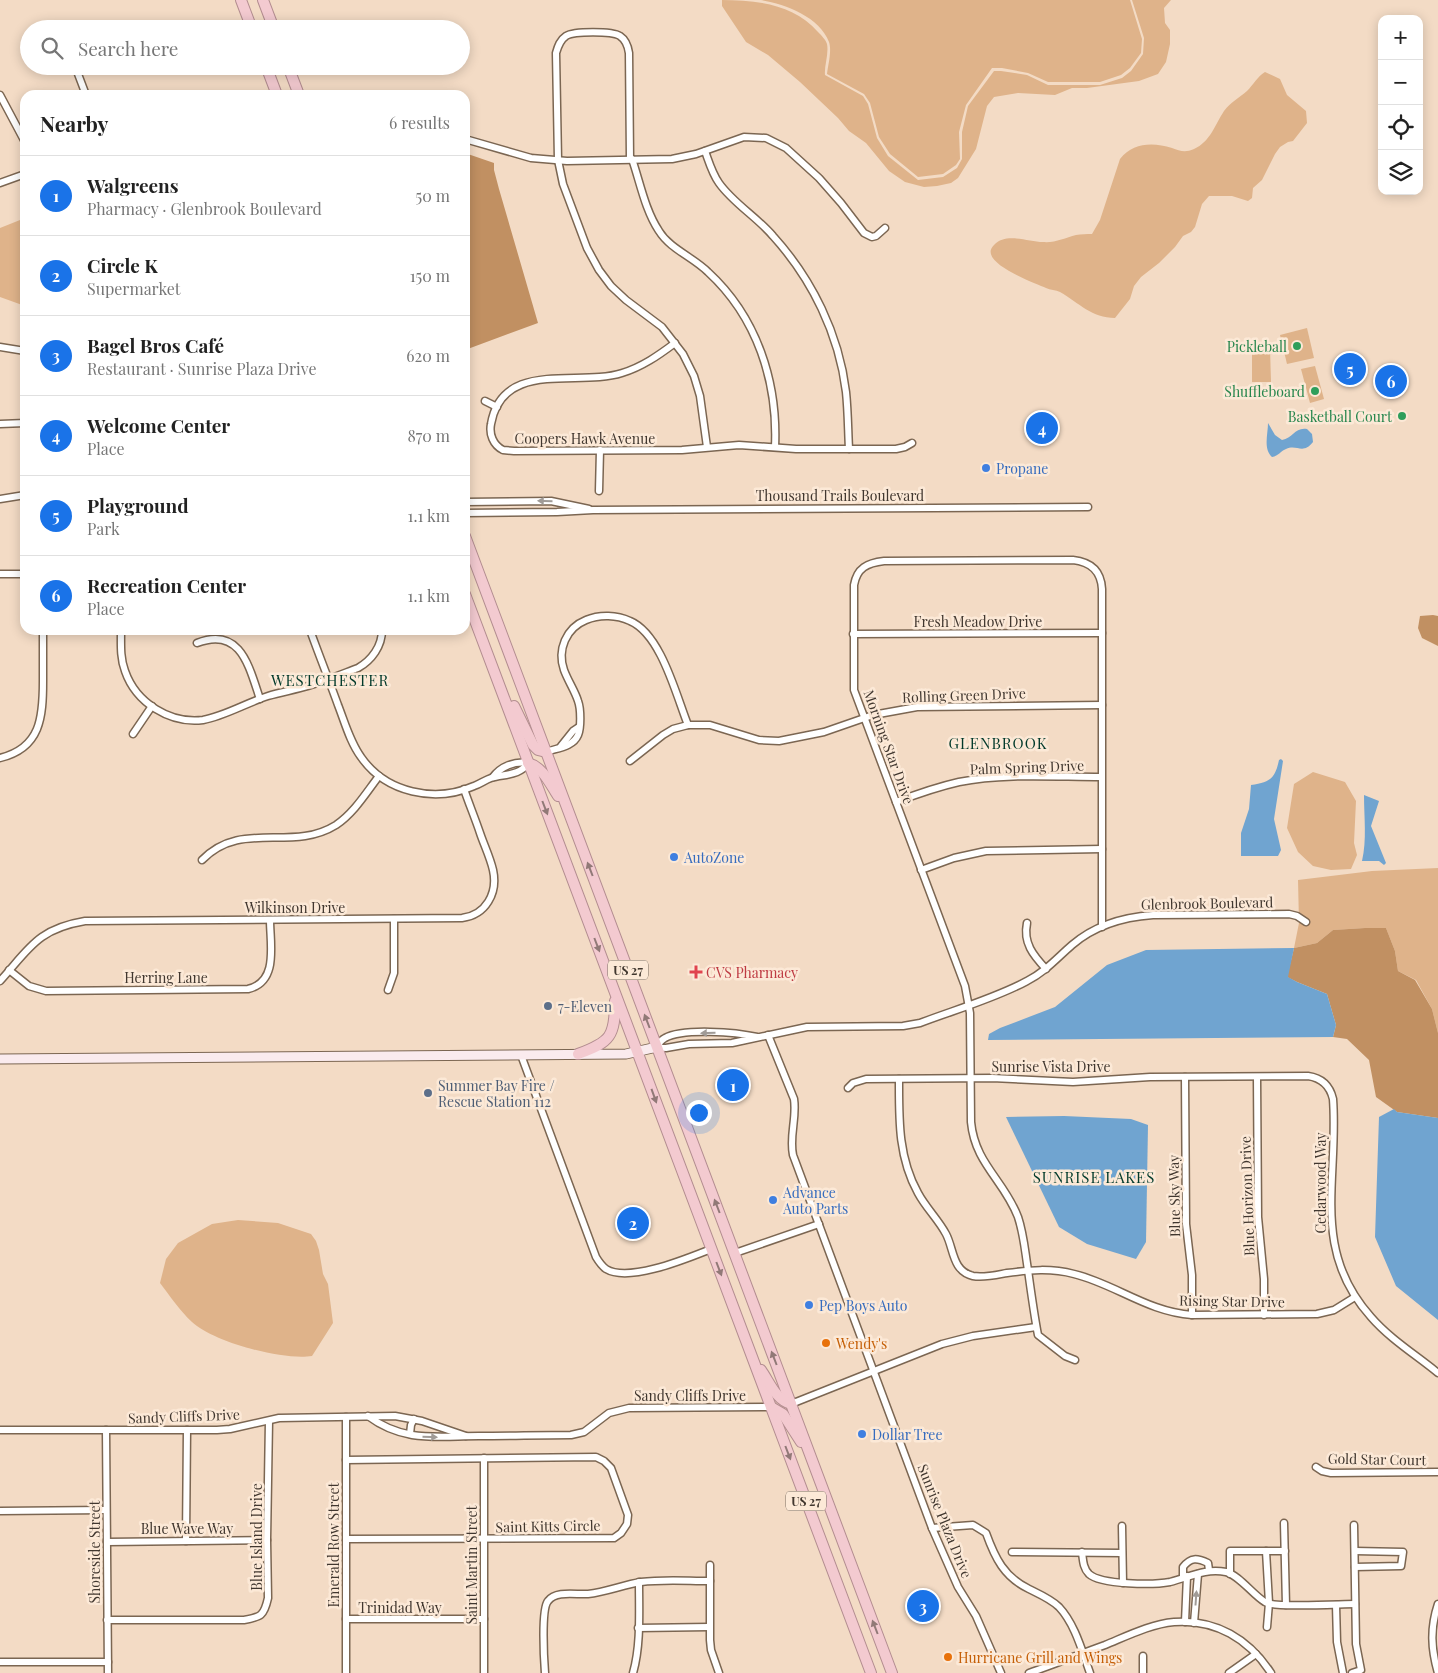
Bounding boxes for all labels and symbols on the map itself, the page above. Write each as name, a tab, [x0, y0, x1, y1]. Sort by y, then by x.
place label: Pickleball	[1227, 337, 1287, 356]
marker: Pickleball	[1291, 340, 1303, 352]
pin: 5	[1334, 350, 1366, 388]
pin: 6	[1375, 362, 1407, 400]
place label: Shuffleboard	[1224, 382, 1305, 401]
marker: Shuffleboard	[1309, 385, 1321, 397]
place label: Basketball Court	[1288, 407, 1393, 426]
pin: 4	[1026, 409, 1058, 447]
marker: Basketball Court	[1396, 410, 1408, 422]
street label: Coopers Hawk Avenue	[515, 429, 655, 448]
place label: Propane	[996, 459, 1048, 478]
marker: Propane	[980, 462, 992, 474]
street label: Thousand Trails Boulevard	[756, 486, 924, 505]
one-way arrow	[537, 497, 553, 505]
street label: Fresh Meadow Drive	[914, 612, 1042, 631]
district label: WESTCHESTER	[270, 670, 389, 690]
street label: Rolling Green Drive	[902, 683, 1026, 707]
street label: Morning Star Drive	[859, 687, 919, 807]
district label: GLENBROOK	[949, 733, 1048, 753]
street label: Palm Spring Drive	[970, 756, 1084, 778]
one-way arrow	[542, 801, 550, 815]
place label: AutoZone	[683, 848, 744, 867]
marker: AutoZone	[668, 851, 680, 863]
one-way arrow	[586, 861, 594, 876]
street label: Glenbrook Boulevard	[1141, 892, 1273, 914]
street label: Wilkinson Drive	[244, 898, 345, 917]
one-way arrow	[593, 938, 601, 953]
road number: US 27	[608, 960, 648, 980]
place label: CVS Pharmacy	[706, 963, 798, 982]
marker: CVS Pharmacy	[690, 966, 702, 978]
street label: Herring Lane	[124, 968, 208, 987]
place label: 7-Eleven	[558, 997, 613, 1016]
marker: 7-Eleven	[542, 1000, 554, 1012]
one-way arrow	[643, 1013, 651, 1028]
one-way arrow	[700, 1029, 716, 1037]
street label: Sunrise Vista Drive	[991, 1057, 1111, 1076]
pin: 1	[717, 1066, 749, 1104]
place label: Summer Bay Fire / Rescue Station 112	[438, 1076, 555, 1111]
marker: Summer Bay Fire / Rescue Station 112	[422, 1087, 434, 1099]
one-way arrow	[650, 1089, 658, 1104]
your location	[686, 1100, 712, 1126]
street label: Cedarwood Way	[1311, 1132, 1330, 1234]
street label: Blue Horizon Drive	[1235, 1136, 1259, 1256]
street label: Blue Sky Way	[1164, 1155, 1184, 1237]
district label: SUNRISE LAKES	[1033, 1167, 1155, 1187]
place label: Advance Auto Parts	[782, 1183, 848, 1218]
marker: Advance Auto Parts	[767, 1194, 779, 1206]
one-way arrow	[713, 1198, 721, 1213]
pin: 2	[617, 1204, 649, 1242]
one-way arrow	[715, 1262, 723, 1276]
street label: Rising Star Drive	[1179, 1291, 1285, 1311]
place label: Pep Boys Auto	[819, 1296, 908, 1315]
marker: Pep Boys Auto	[803, 1299, 815, 1311]
place label: Wendy's	[835, 1334, 887, 1353]
marker: Wendy's	[820, 1337, 832, 1349]
one-way arrow	[770, 1350, 778, 1365]
street label: Sandy Cliffs Drive	[634, 1386, 746, 1405]
street label: Sandy Cliffs Drive	[128, 1405, 240, 1427]
place label: Dollar Tree	[872, 1425, 943, 1444]
marker: Dollar Tree	[856, 1428, 868, 1440]
one-way arrow	[422, 1433, 438, 1441]
one-way arrow	[784, 1446, 792, 1461]
street label: Gold Star Court	[1328, 1449, 1427, 1469]
street label: Sunrise Plaza Drive	[913, 1461, 977, 1581]
street label: Emerald Row Street	[324, 1482, 343, 1607]
street label: Blue Island Drive	[247, 1483, 266, 1591]
road number: US 27	[786, 1492, 826, 1510]
street label: Shoreside Street	[85, 1499, 104, 1604]
street label: Saint Martin Street	[462, 1504, 481, 1625]
street label: Saint Kitts Circle	[495, 1516, 601, 1536]
street label: Blue Wave Way	[141, 1519, 233, 1538]
pin: 3	[907, 1587, 939, 1625]
one-way arrow	[1192, 1590, 1200, 1606]
street label: Trinidad Way	[358, 1598, 442, 1617]
one-way arrow	[871, 1620, 878, 1635]
place label: Hurricane Grill and Wings	[958, 1648, 1122, 1667]
marker: Hurricane Grill and Wings	[942, 1651, 954, 1663]

